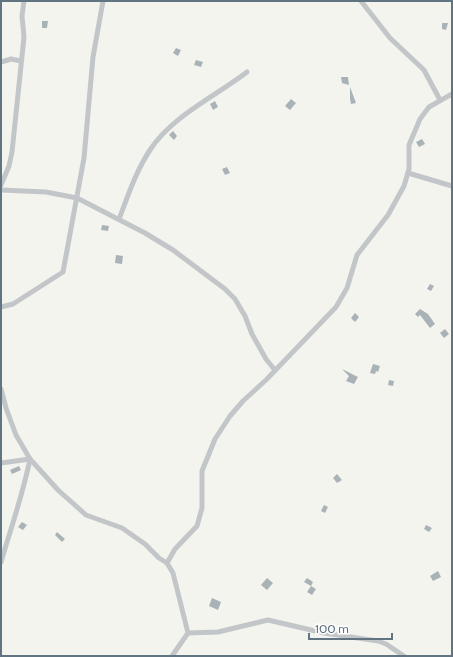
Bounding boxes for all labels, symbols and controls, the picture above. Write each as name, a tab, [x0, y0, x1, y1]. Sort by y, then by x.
scale bar	[309, 615, 392, 641]
text: 100 m	[315, 621, 349, 636]

